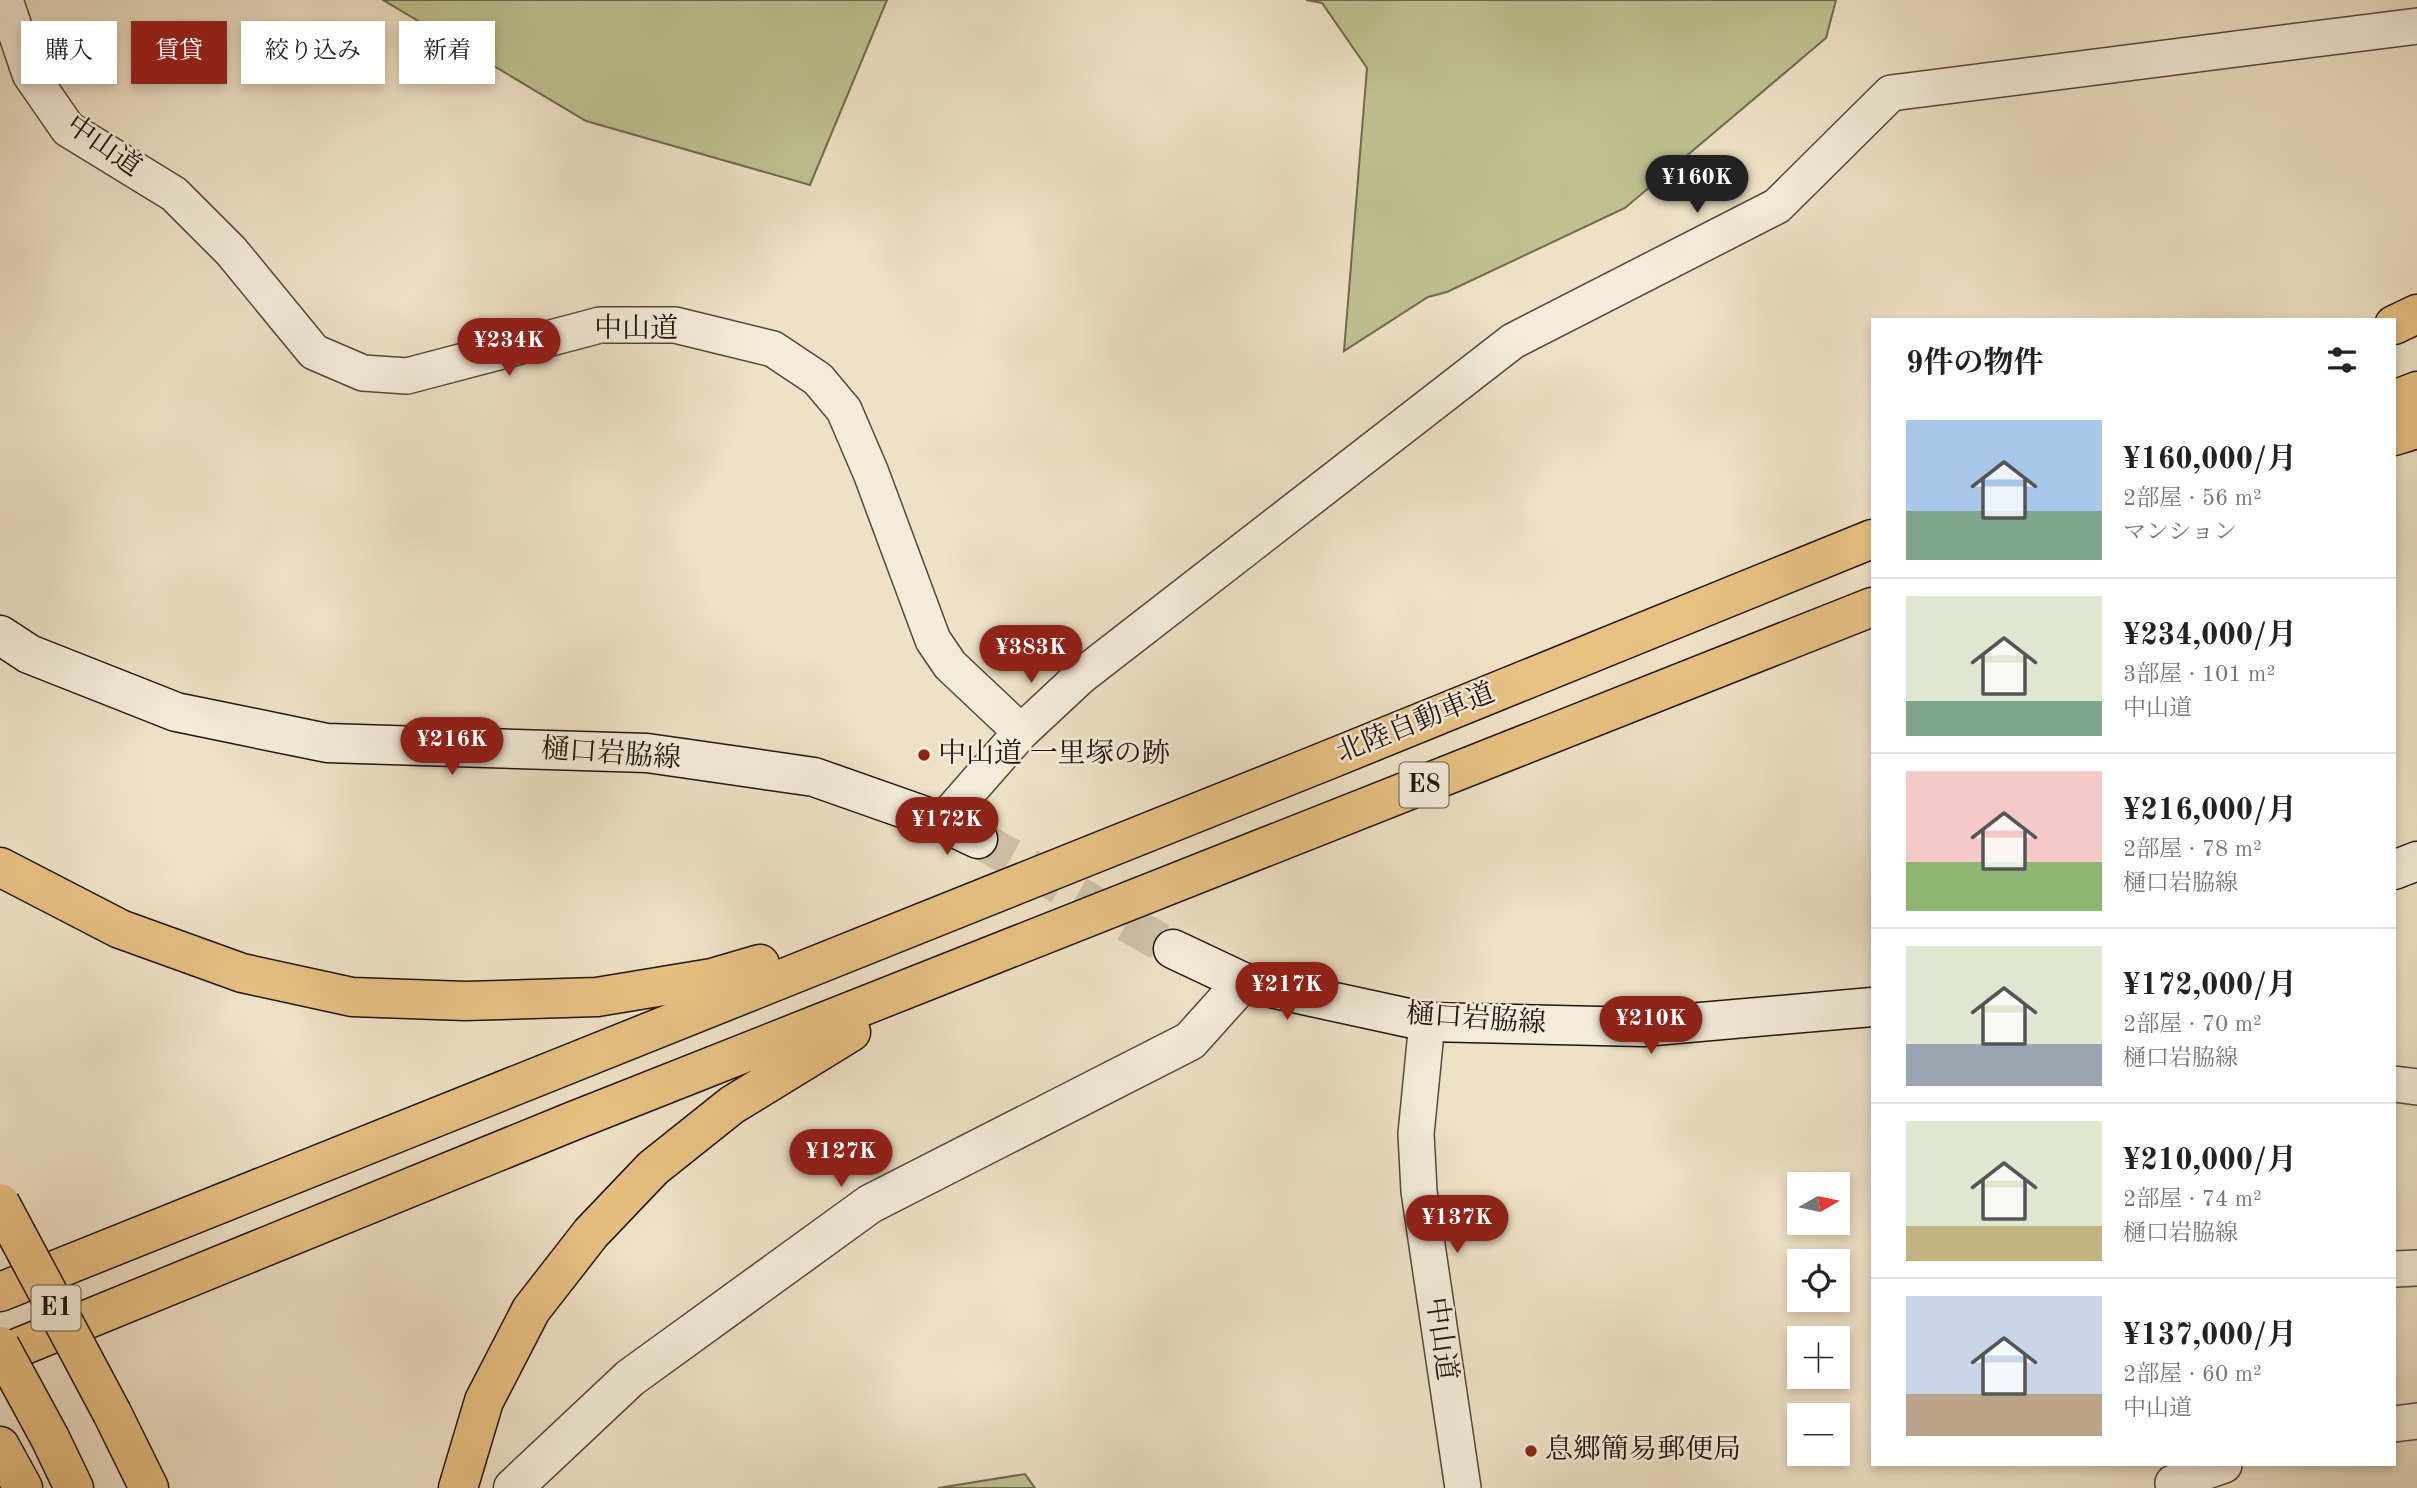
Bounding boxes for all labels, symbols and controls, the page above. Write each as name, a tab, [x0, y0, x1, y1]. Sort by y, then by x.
chip: 購入	[21, 21, 117, 84]
chip: 賃貸	[131, 21, 227, 84]
chip: 絞り込み	[241, 21, 385, 84]
chip: 新着	[399, 21, 495, 84]
street label: 中山道	[61, 109, 147, 183]
pin: ¥160K	[1648, 156, 1746, 215]
text: ¥160K	[1661, 166, 1733, 189]
street label: 中山道	[594, 313, 678, 344]
pin: ¥234K	[460, 318, 558, 378]
text: ¥234K	[473, 329, 545, 352]
icon: filters	[2323, 341, 2361, 379]
text: 9件の物件	[1906, 349, 2043, 379]
text: ¥160,000/月	[2123, 445, 2297, 475]
icon: home	[1962, 448, 2046, 532]
text: 2部屋 · 56 m²	[2123, 487, 2262, 510]
text: マンション	[2123, 521, 2237, 544]
text: ¥234,000/月	[2123, 621, 2297, 651]
icon: home	[1962, 624, 2046, 708]
pin: ¥383K	[982, 626, 1080, 685]
text: ¥383K	[995, 636, 1067, 659]
text: 3部屋 · 101 m²	[2123, 663, 2275, 686]
street label: 北陸自動車道	[1332, 677, 1499, 768]
text: 中山道	[2123, 697, 2192, 720]
pin: ¥216K	[403, 718, 501, 777]
text: ¥216K	[416, 728, 488, 751]
street label: 樋口岩脇線	[540, 733, 682, 774]
place label: 中山道 一里塚の跡	[938, 738, 1170, 769]
marker: 中山道 一里塚の跡	[916, 747, 932, 763]
road number: E8	[1400, 762, 1448, 807]
text: ¥216,000/月	[2123, 796, 2297, 826]
pin: ¥172K	[898, 798, 996, 857]
icon: home	[1962, 799, 2046, 883]
text: ¥172K	[911, 808, 983, 831]
text: 2部屋 · 78 m²	[2123, 838, 2262, 861]
text: 樋口岩脇線	[2123, 872, 2238, 895]
pin: ¥217K	[1238, 962, 1336, 1022]
text: ¥172,000/月	[2123, 971, 2297, 1001]
text: ¥217K	[1251, 973, 1323, 996]
icon: home	[1962, 974, 2046, 1058]
pin: ¥210K	[1602, 996, 1700, 1056]
street label: 樋口岩脇線	[1405, 998, 1547, 1039]
text: ¥210K	[1615, 1007, 1687, 1030]
text: 2部屋 · 70 m²	[2123, 1013, 2262, 1036]
text: 樋口岩脇線	[2123, 1047, 2238, 1070]
pin: ¥127K	[792, 1130, 890, 1189]
text: ¥127K	[805, 1140, 877, 1163]
text: ¥210,000/月	[2123, 1146, 2297, 1176]
icon: home	[1962, 1149, 2046, 1233]
north arrow	[1787, 1172, 1850, 1236]
map controls	[1787, 1172, 1850, 1466]
text: 2部屋 · 74 m²	[2123, 1188, 2262, 1211]
pin: ¥137K	[1408, 1196, 1506, 1255]
text: ¥137K	[1421, 1206, 1493, 1229]
text: 樋口岩脇線	[2123, 1222, 2238, 1245]
button: locate	[1787, 1249, 1850, 1312]
road number: E1	[32, 1286, 80, 1330]
street label: 中山道	[1420, 1295, 1463, 1383]
text: ¥137,000/月	[2123, 1321, 2297, 1351]
icon: home	[1962, 1324, 2046, 1408]
button: +	[1787, 1326, 1850, 1389]
text: 2部屋 · 60 m²	[2123, 1363, 2262, 1386]
text: 中山道	[2123, 1397, 2192, 1420]
button: −	[1787, 1403, 1850, 1466]
place label: 息郷簡易郵便局	[1545, 1434, 1741, 1465]
marker: 息郷簡易郵便局	[1523, 1443, 1539, 1459]

